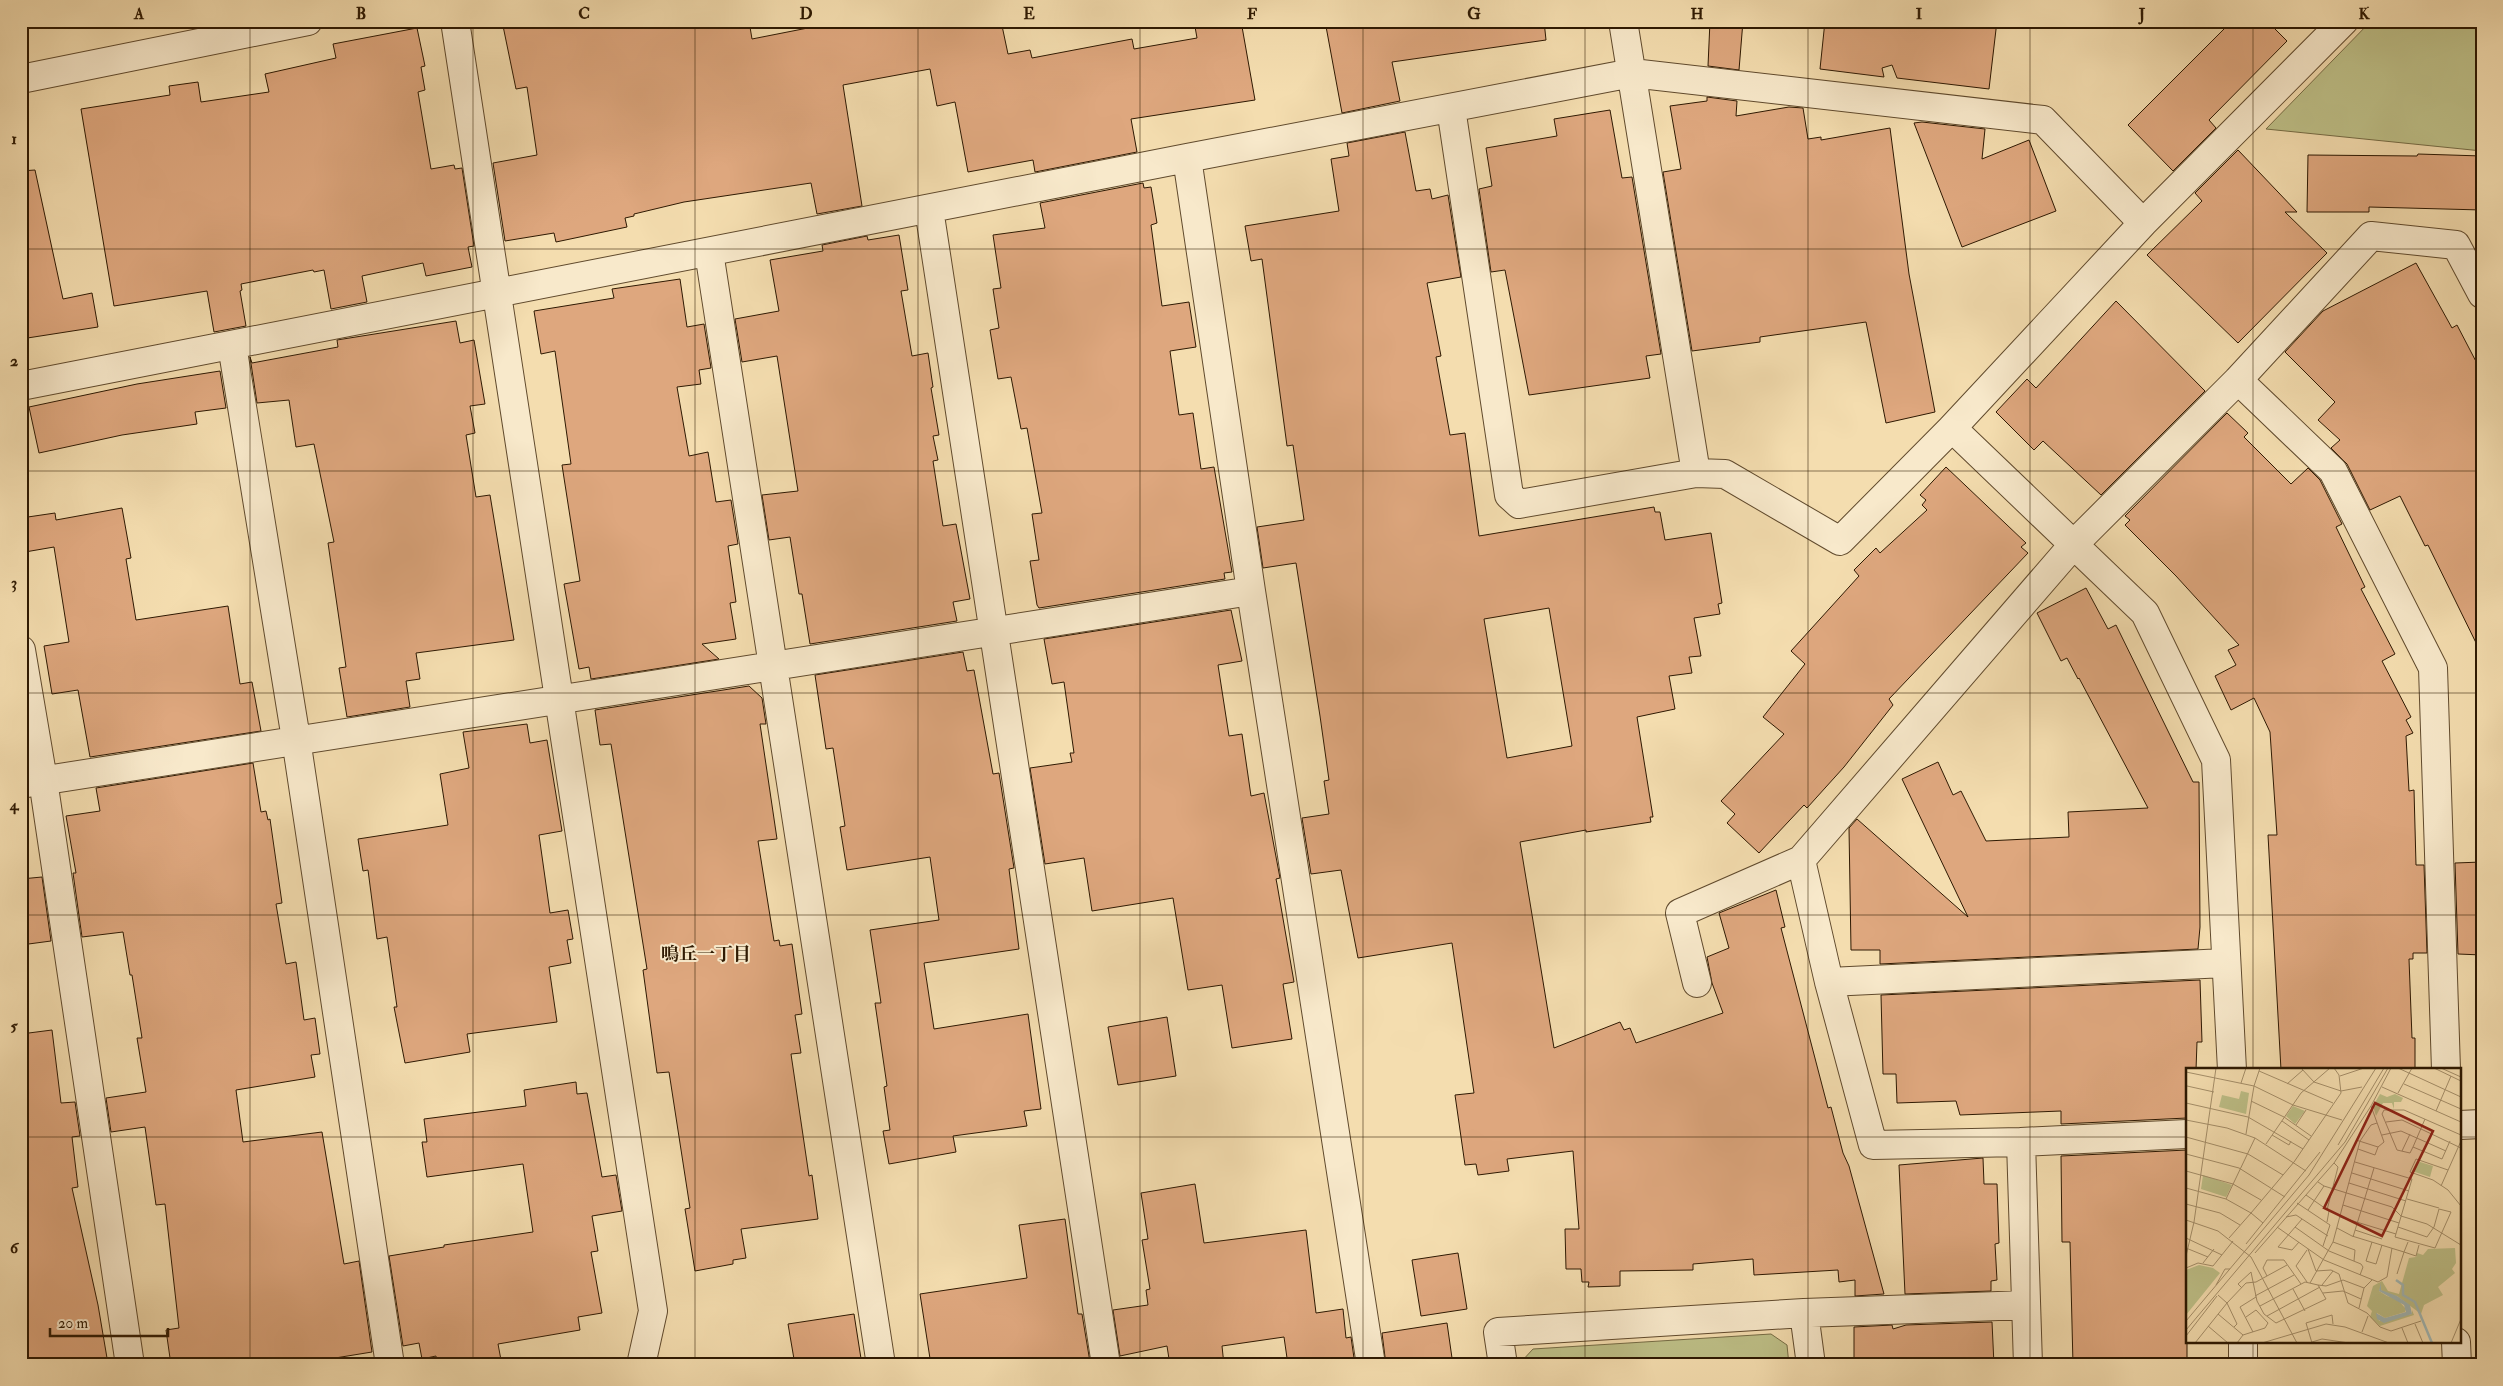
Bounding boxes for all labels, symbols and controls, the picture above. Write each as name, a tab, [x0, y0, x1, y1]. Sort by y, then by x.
text: A	[133, 4, 145, 24]
text: B	[356, 4, 366, 24]
text: C	[578, 4, 590, 24]
text: D	[799, 4, 813, 24]
text: E	[1023, 4, 1035, 24]
text: F	[1247, 4, 1257, 24]
text: G	[1467, 4, 1481, 24]
text: H	[1690, 4, 1704, 24]
text: I	[1916, 4, 1923, 24]
text: J	[2138, 4, 2146, 25]
text: K	[2358, 4, 2370, 24]
text: 1	[11, 129, 17, 149]
text: 2	[10, 351, 18, 371]
text: 3	[11, 573, 17, 593]
text: 4	[9, 795, 20, 815]
district label: 鳴丘一丁目	[661, 943, 751, 966]
text: 5	[10, 1016, 18, 1036]
inset map	[2186, 1068, 2460, 1344]
text: 6	[10, 1238, 20, 1258]
scale bar	[50, 1306, 168, 1338]
text: 20 m	[58, 1314, 88, 1333]

